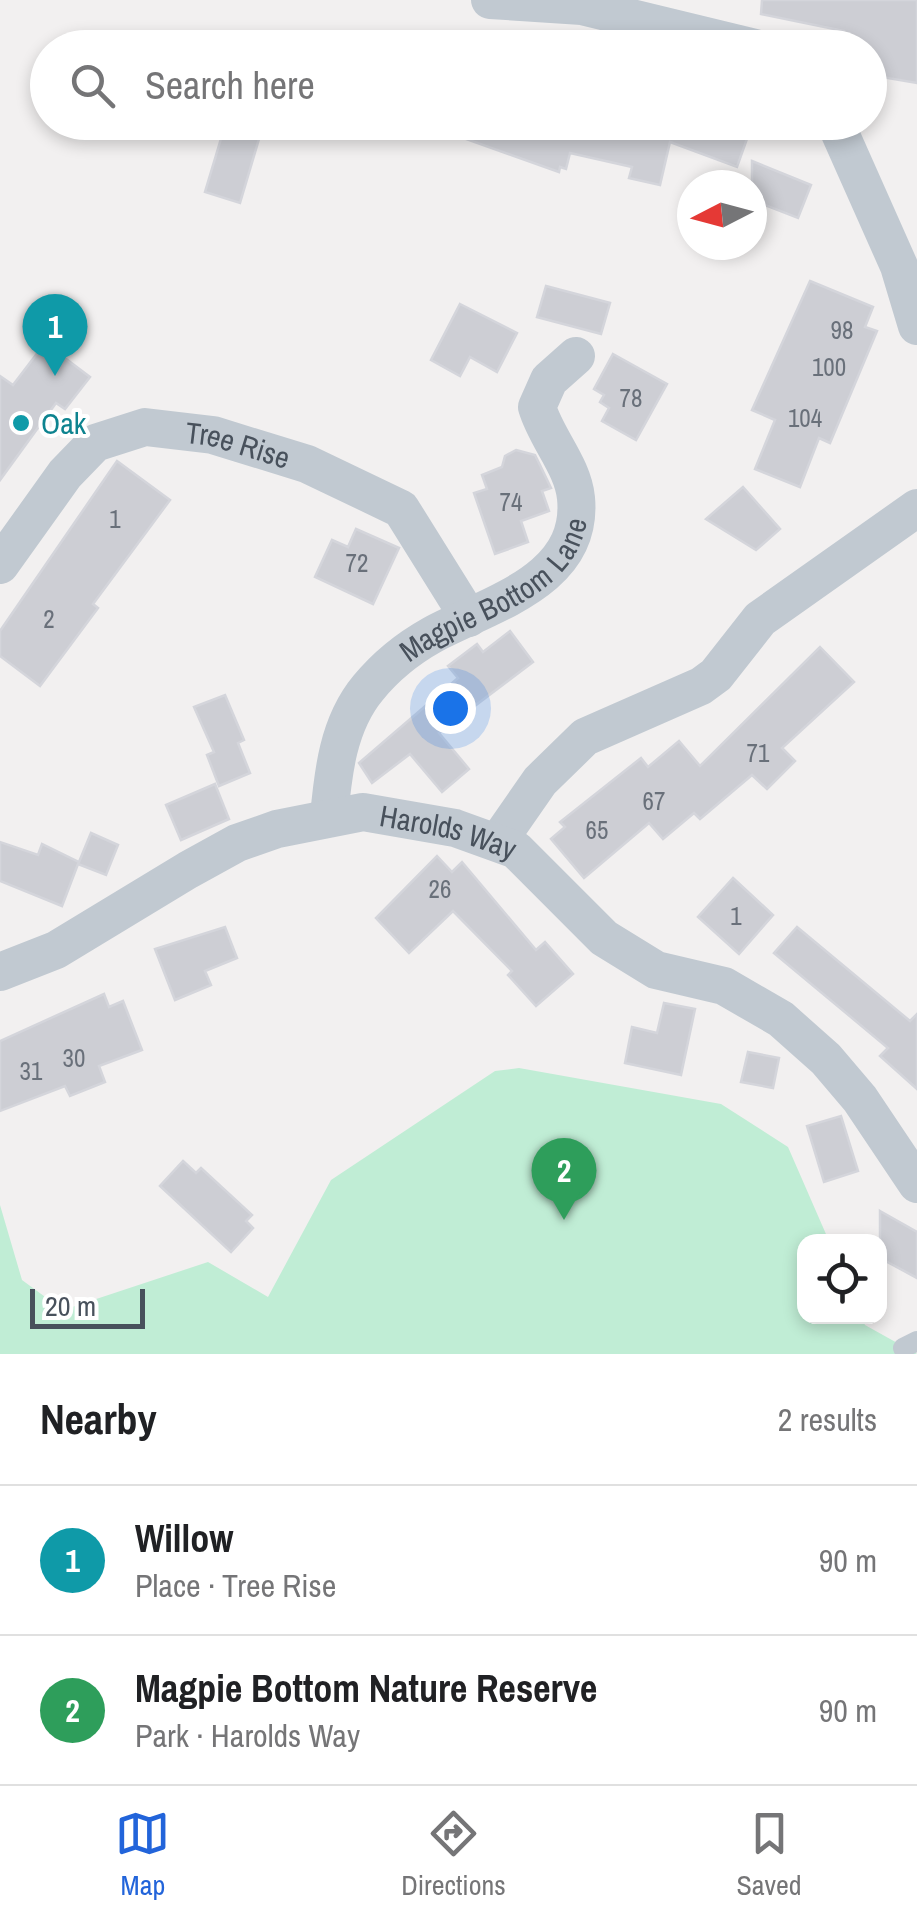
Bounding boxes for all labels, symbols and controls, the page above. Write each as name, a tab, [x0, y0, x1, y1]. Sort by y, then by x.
search box	[30, 30, 887, 140]
icon: search	[65, 58, 120, 113]
text: Search here	[145, 60, 315, 111]
north arrow	[677, 170, 767, 260]
pin: 1	[22, 294, 88, 376]
house number: 98	[831, 313, 853, 347]
house number: 100	[812, 350, 846, 384]
house number: 78	[620, 381, 642, 415]
house number: 104	[788, 401, 822, 435]
place label: Oak	[41, 403, 87, 443]
marker: Oak	[10, 412, 32, 434]
street label: Tree Rise	[183, 412, 295, 478]
house number: 74	[500, 485, 522, 519]
house number: 1	[109, 502, 121, 536]
street label: Magpie Bottom Lane	[391, 514, 596, 670]
house number: 72	[346, 546, 368, 580]
house number: 2	[43, 602, 55, 636]
your location	[425, 683, 476, 734]
house number: 71	[747, 736, 770, 770]
house number: 67	[643, 784, 665, 818]
street label: Harolds Way	[377, 795, 523, 869]
house number: 65	[586, 813, 608, 847]
house number: 26	[429, 872, 451, 906]
house number: 1	[730, 899, 742, 933]
house number: 30	[63, 1041, 85, 1075]
house number: 31	[20, 1054, 43, 1088]
pin: 2	[532, 1138, 596, 1220]
map controls	[797, 1234, 887, 1324]
button: locate	[797, 1234, 887, 1324]
scale bar	[30, 1284, 145, 1328]
text: 20 m	[45, 1287, 96, 1325]
text: Nearby	[40, 1391, 157, 1447]
text: 2 results	[778, 1398, 877, 1441]
text: Willow	[135, 1513, 233, 1564]
text: 1	[65, 1539, 80, 1582]
text: 90 m	[819, 1539, 877, 1582]
text: Place · Tree Rise	[135, 1564, 336, 1607]
text: Magpie Bottom Nature Reserve	[135, 1663, 597, 1714]
text: 2	[65, 1689, 80, 1732]
text: 90 m	[819, 1689, 877, 1732]
text: Park · Harolds Way	[135, 1714, 360, 1757]
tab: Map	[115, 1806, 170, 1904]
tab: Directions	[401, 1806, 506, 1904]
tab: Saved	[737, 1806, 802, 1904]

